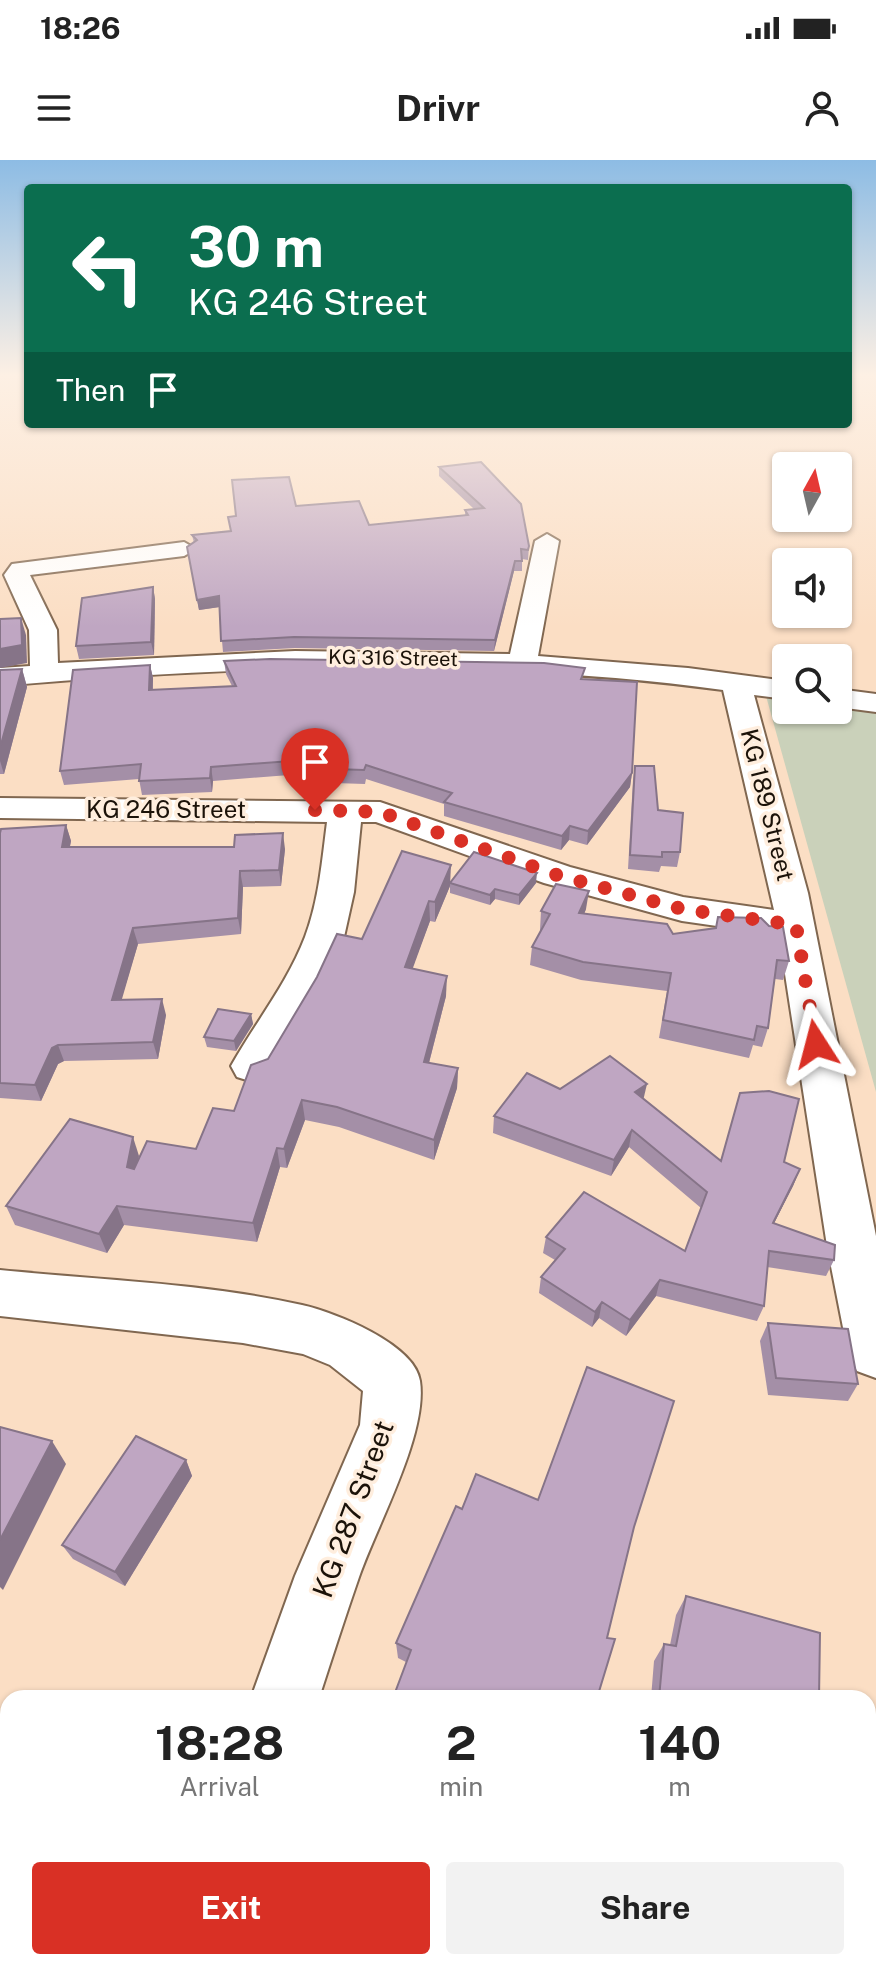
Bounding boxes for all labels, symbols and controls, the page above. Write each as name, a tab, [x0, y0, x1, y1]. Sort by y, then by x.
text: 18:26	[40, 10, 121, 46]
icon: menu	[32, 86, 76, 130]
icon: person	[800, 86, 844, 130]
text: Drivr	[396, 87, 480, 129]
text: 30 m	[188, 214, 324, 280]
icon: left	[56, 216, 160, 320]
text: KG 246 Street	[188, 281, 428, 323]
icon: arrive	[141, 368, 185, 412]
text: Then	[56, 372, 125, 408]
north arrow	[772, 452, 852, 532]
map controls	[772, 452, 852, 724]
button: sound	[772, 548, 852, 628]
button: search	[772, 644, 852, 724]
street label: KG 316 Street	[328, 645, 458, 671]
street label: KG 189 Street	[736, 726, 800, 884]
pin	[281, 728, 349, 810]
icon: arrive	[293, 740, 337, 784]
street label: KG 246 Street	[86, 795, 246, 823]
position arrow	[774, 1002, 858, 1086]
street label: KG 287 Street	[305, 1416, 400, 1602]
text: 18:28	[155, 1714, 284, 1771]
text: 2	[446, 1714, 476, 1771]
text: 140	[638, 1714, 721, 1771]
text: Arrival	[179, 1771, 260, 1802]
text: min	[439, 1771, 483, 1802]
text: m	[668, 1771, 691, 1802]
button: Exit	[32, 1862, 430, 1954]
button: Share	[446, 1862, 844, 1954]

